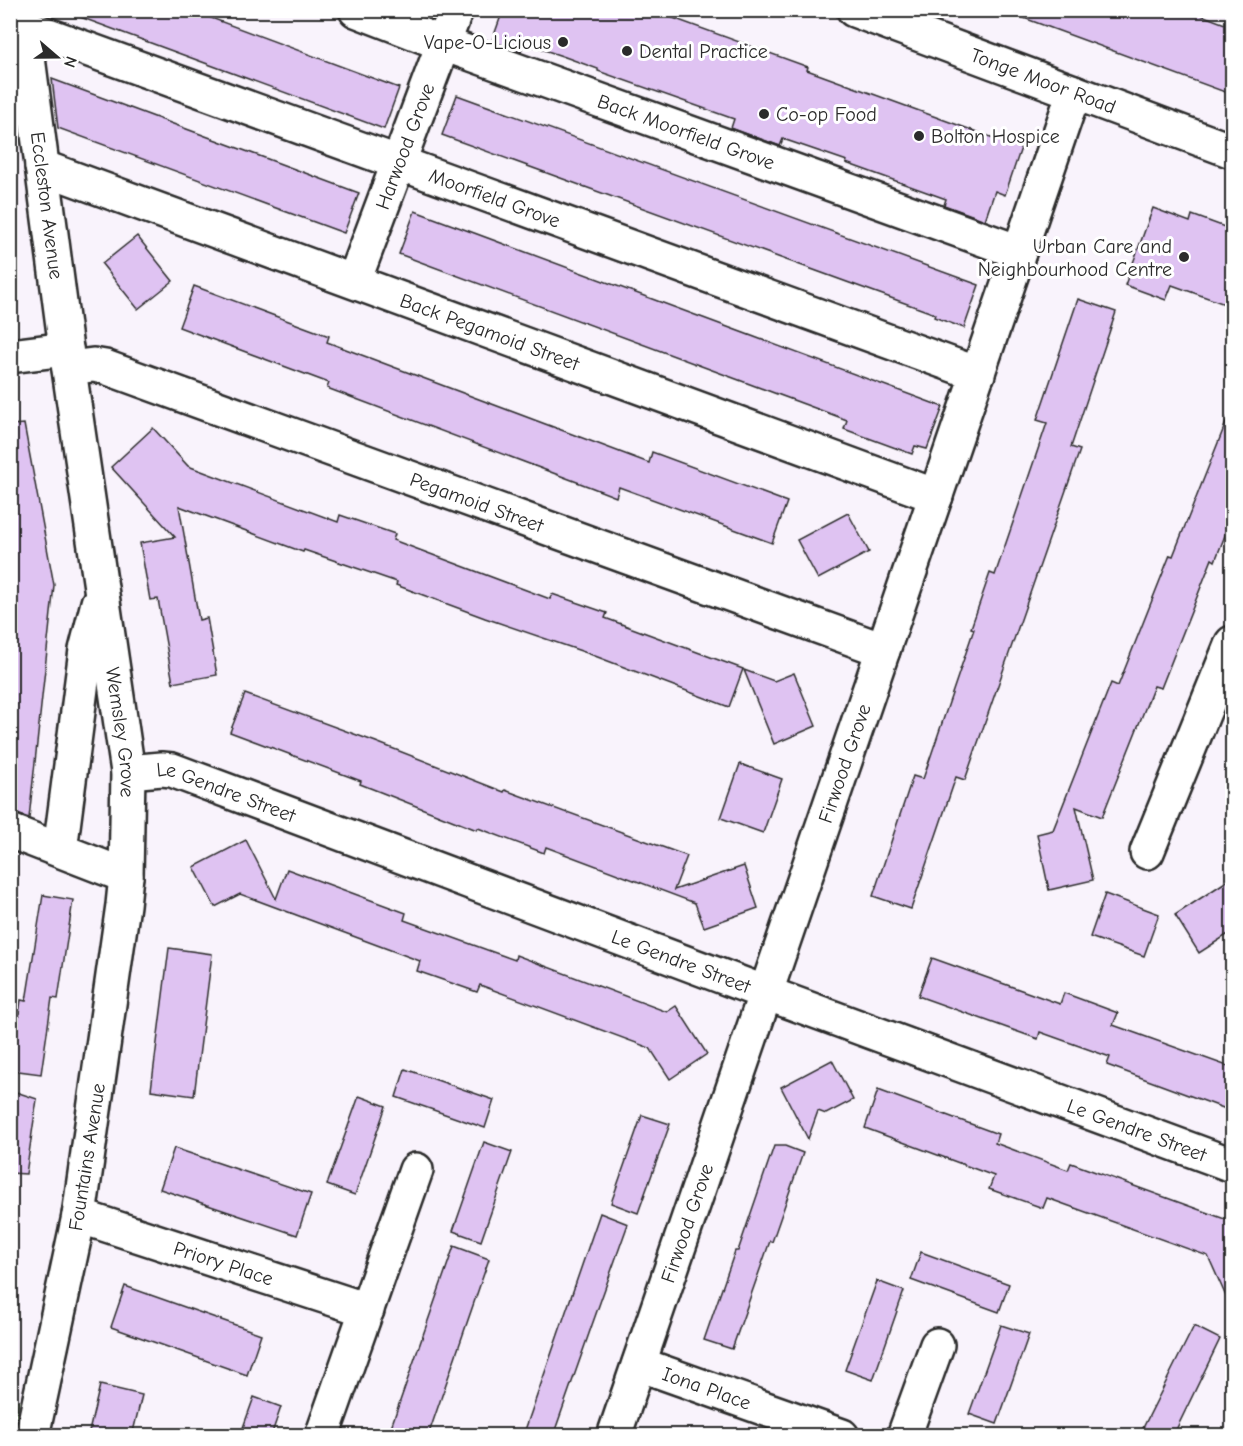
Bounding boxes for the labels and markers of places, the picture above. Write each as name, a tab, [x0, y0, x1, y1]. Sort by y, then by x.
place label: Vape-O-Licious	[424, 31, 551, 54]
marker: Vape-O-Licious	[556, 35, 570, 49]
place label: Dental Practice	[639, 40, 768, 63]
marker: Dental Practice	[620, 44, 634, 58]
place label: Co-op Food	[776, 103, 877, 126]
marker: Co-op Food	[757, 107, 771, 121]
place label: Bolton Hospice	[931, 125, 1060, 148]
marker: Bolton Hospice	[912, 129, 926, 143]
place label: Urban Care and Neighbourhood Centre	[978, 235, 1172, 281]
marker: Urban Care and Neighbourhood Centre	[1177, 250, 1191, 264]

